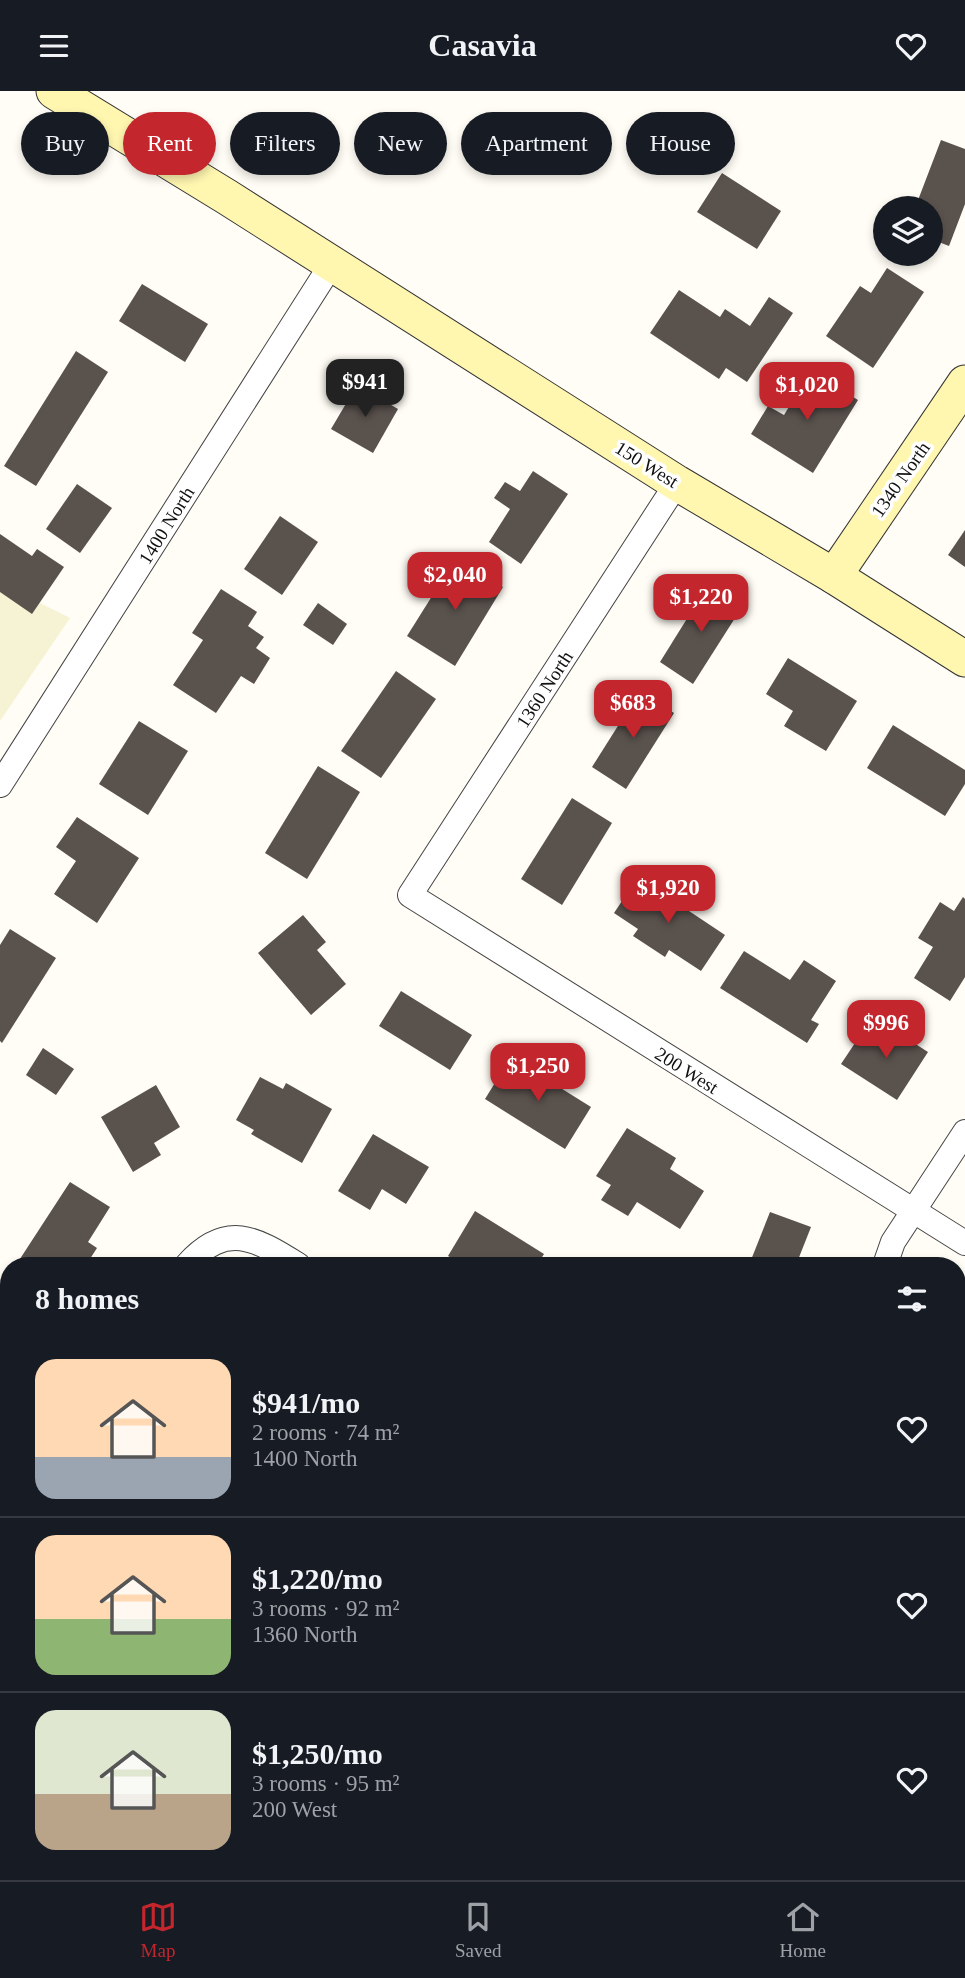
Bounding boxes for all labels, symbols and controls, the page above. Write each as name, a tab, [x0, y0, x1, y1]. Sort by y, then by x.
icon: menu	[35, 27, 73, 65]
text: Casavia	[428, 27, 537, 63]
icon: heart	[892, 27, 930, 65]
chip: Buy	[21, 112, 109, 175]
chip: Rent	[123, 112, 216, 175]
chip: Filters	[230, 112, 340, 175]
chip: New	[354, 112, 447, 175]
chip: Apartment	[461, 112, 612, 175]
chip: House	[626, 112, 735, 175]
map controls	[873, 196, 943, 266]
button: layers	[873, 196, 943, 266]
pin: $941	[324, 359, 406, 419]
pin: $1,020	[750, 363, 864, 422]
text: $941	[342, 369, 388, 394]
text: $1,020	[775, 372, 839, 397]
street label: 150 West	[611, 437, 683, 492]
street label: 1340 North	[867, 437, 934, 521]
street label: 1400 North	[134, 482, 199, 568]
pin: $2,040	[398, 553, 512, 612]
text: $2,040	[423, 562, 487, 587]
pin: $1,220	[644, 575, 758, 634]
text: $1,220	[669, 584, 733, 609]
street label: 1360 North	[512, 647, 577, 732]
pin: $683	[592, 681, 674, 740]
text: $683	[610, 690, 656, 715]
pin: $1,920	[611, 865, 725, 925]
text: $1,920	[636, 875, 700, 900]
pin: $996	[845, 1000, 927, 1060]
text: $996	[863, 1010, 909, 1035]
street label: 200 West	[651, 1043, 723, 1098]
pin: $1,250	[481, 1044, 595, 1103]
text: $1,250	[506, 1053, 570, 1078]
icon: filters	[893, 1280, 931, 1318]
text: 8 homes	[35, 1282, 139, 1315]
text: $941/mo	[252, 1386, 360, 1419]
icon: home	[91, 1387, 175, 1471]
icon: heart	[893, 1410, 931, 1448]
text: 2 rooms · 74 m²	[252, 1420, 399, 1445]
text: 1400 North	[252, 1446, 357, 1471]
text: $1,220/mo	[252, 1562, 383, 1595]
icon: home	[91, 1563, 175, 1647]
icon: heart	[893, 1586, 931, 1624]
text: 3 rooms · 92 m²	[252, 1596, 399, 1621]
text: 1360 North	[252, 1622, 357, 1647]
text: $1,250/mo	[252, 1737, 383, 1770]
icon: home	[91, 1738, 175, 1822]
icon: heart	[893, 1761, 931, 1799]
text: 3 rooms · 95 m²	[252, 1771, 399, 1796]
text: 200 West	[252, 1797, 337, 1822]
tab: Map	[139, 1898, 177, 1962]
tab: Saved	[455, 1898, 501, 1962]
tab: Home	[780, 1898, 826, 1962]

